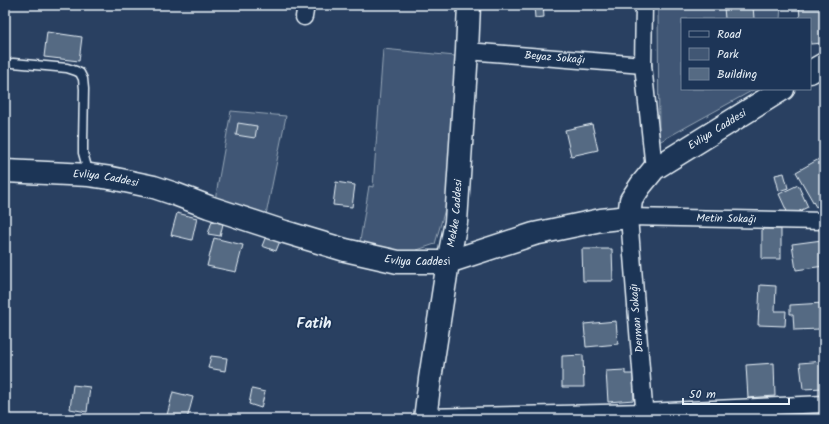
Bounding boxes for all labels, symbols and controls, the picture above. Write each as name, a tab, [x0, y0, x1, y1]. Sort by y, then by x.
legend	[681, 18, 811, 90]
text: Road	[717, 25, 742, 44]
text: Park	[717, 45, 739, 64]
street label: Beyaz Sokağı	[524, 47, 586, 69]
text: Building	[717, 65, 757, 84]
street label: Evliya Caddesi	[684, 104, 750, 155]
street label: Evliya Caddesi	[72, 165, 140, 193]
street label: Mekke Caddesi	[442, 178, 468, 249]
street label: Metin Sokağı	[696, 209, 757, 229]
street label: Evliya Caddesi	[382, 250, 453, 271]
street label: Derman Sokağı	[625, 283, 649, 353]
district label: Fatih	[297, 312, 331, 336]
scale bar	[683, 380, 789, 406]
text: 50 m	[689, 385, 716, 404]

